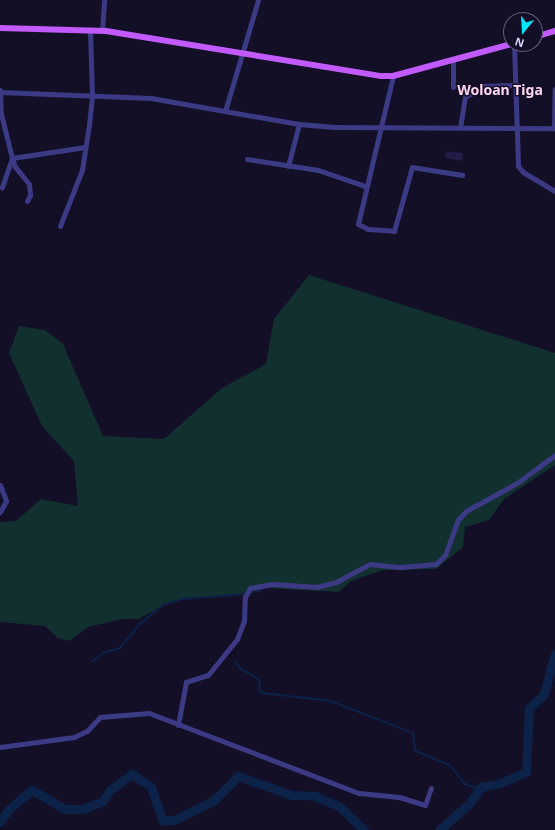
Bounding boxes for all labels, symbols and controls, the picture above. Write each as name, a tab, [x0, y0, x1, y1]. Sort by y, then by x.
north arrow	[503, 12, 543, 52]
text: N	[513, 34, 526, 51]
district label: Woloan Tiga	[457, 82, 543, 98]

